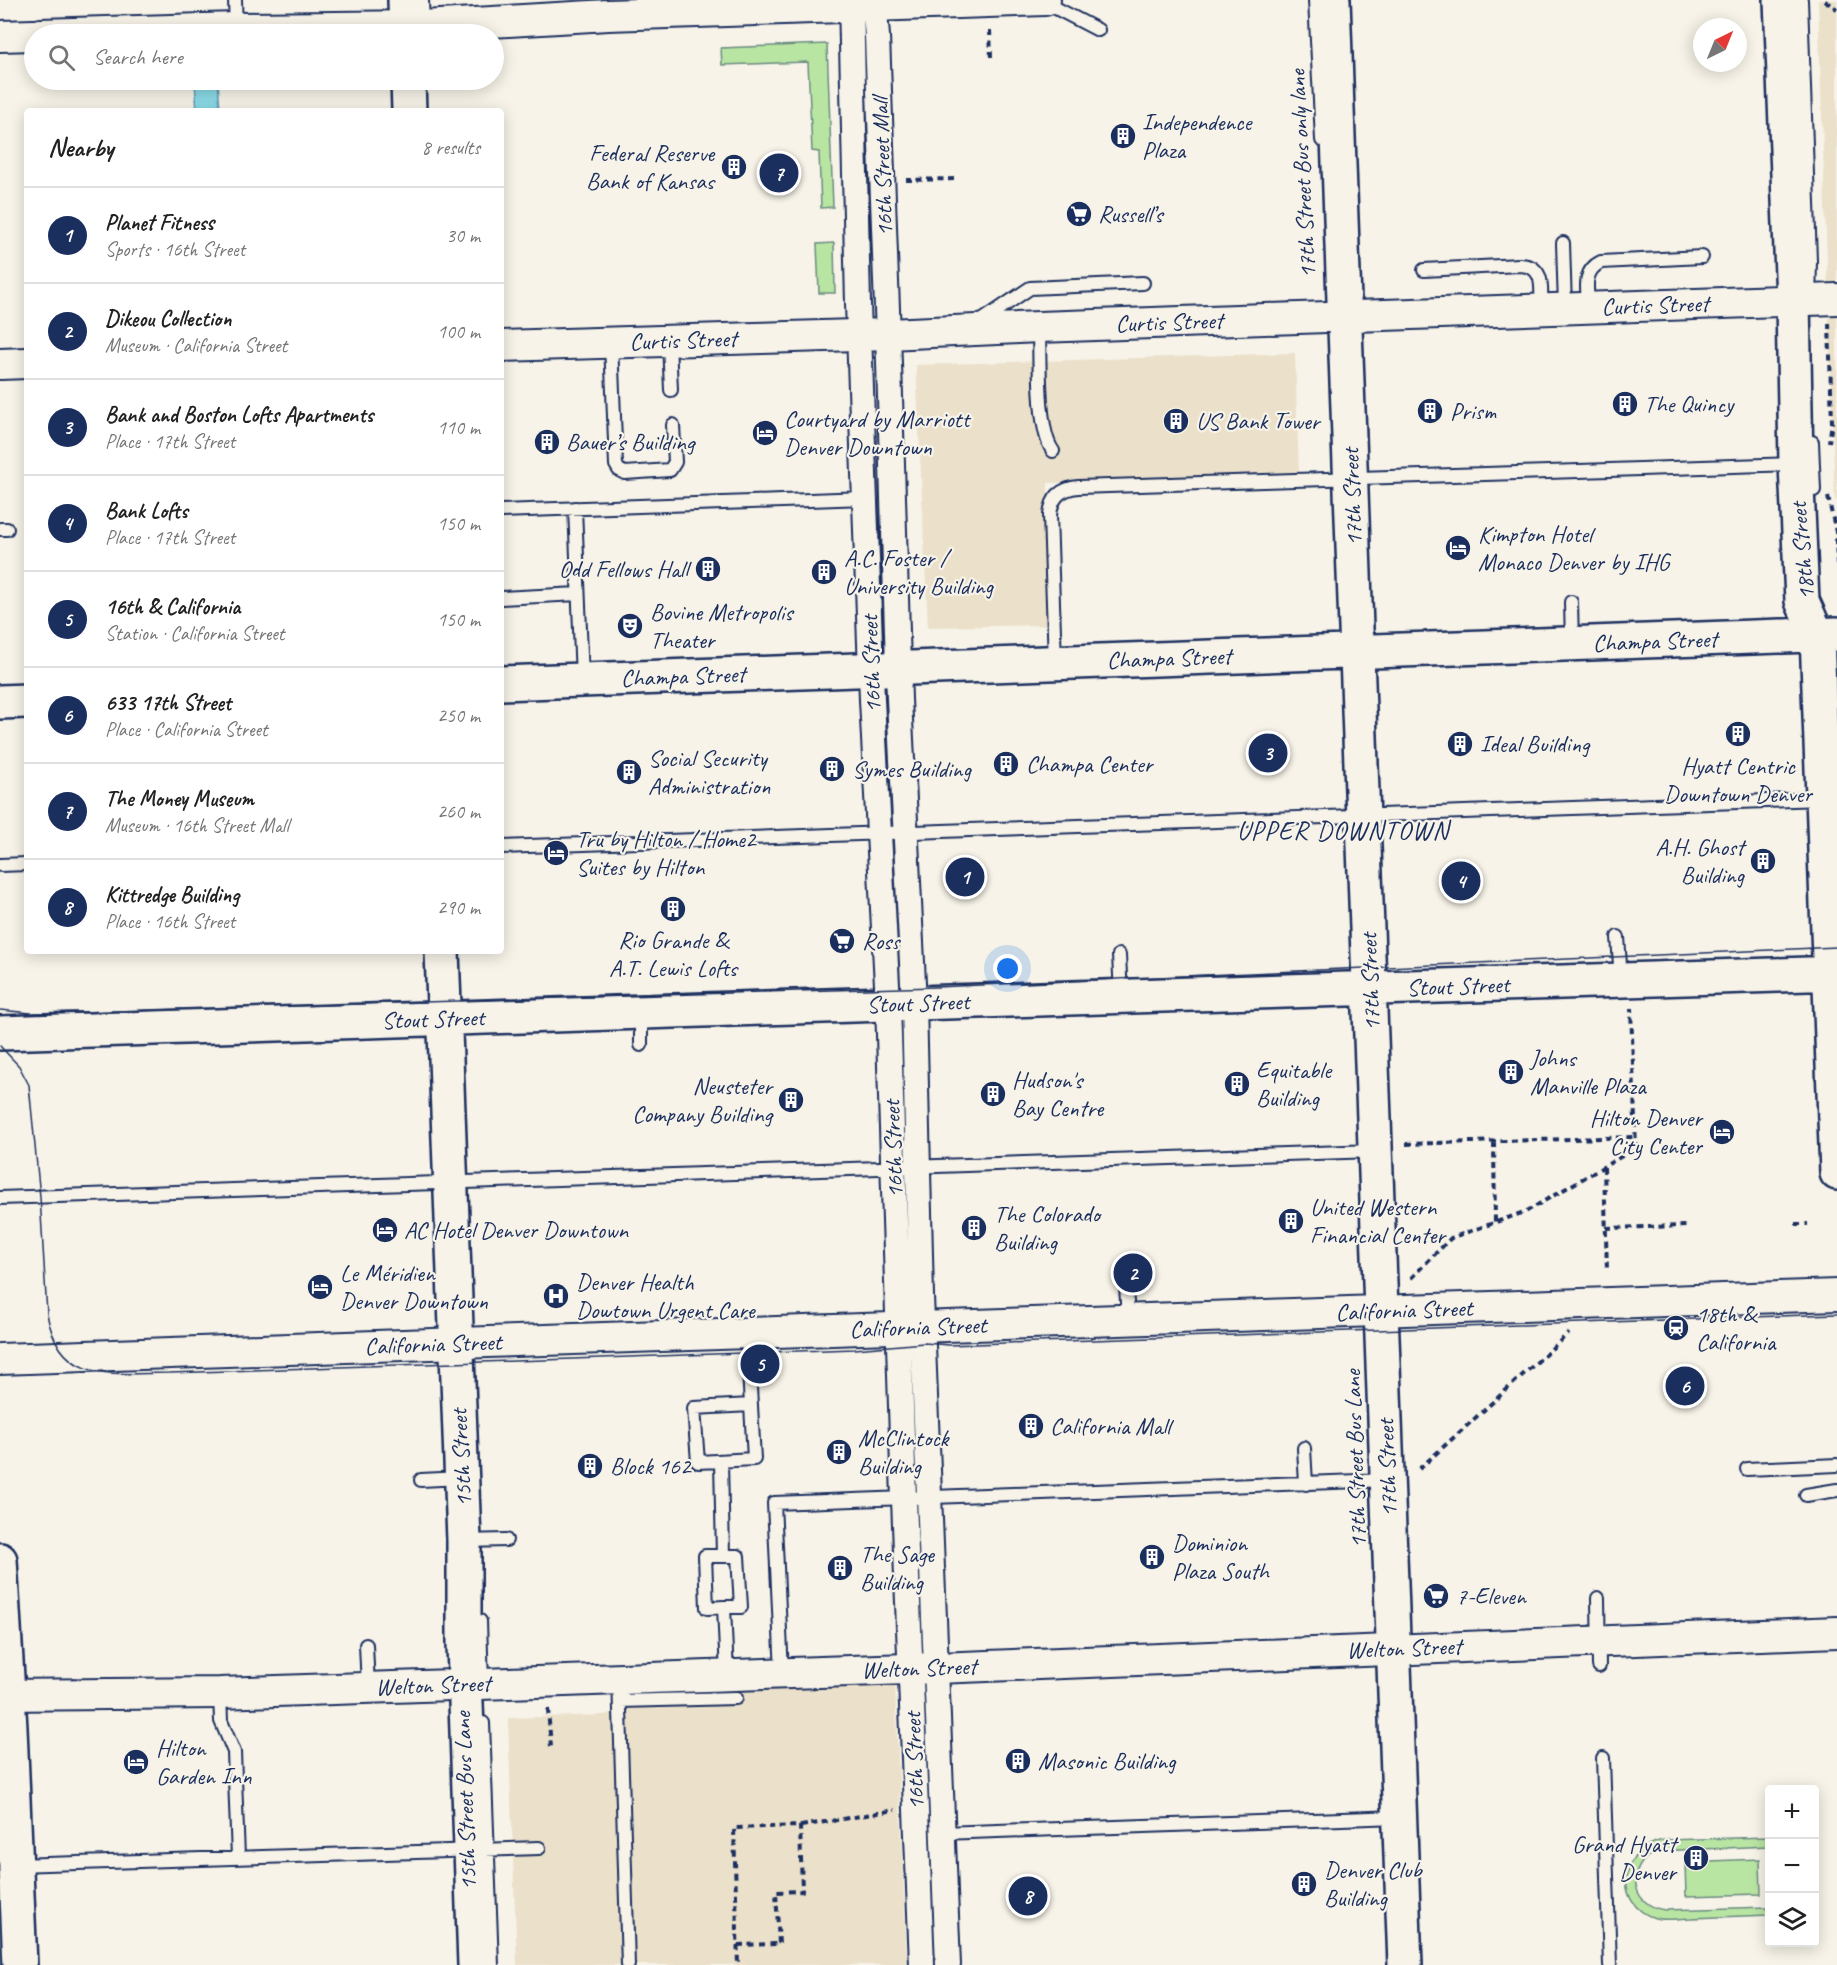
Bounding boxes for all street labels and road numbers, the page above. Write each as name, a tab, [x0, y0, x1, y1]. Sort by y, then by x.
street label: 17th Street Bus only lane	[1281, 67, 1322, 279]
street label: 16th Street Mall	[864, 93, 899, 237]
street label: Curtis Street	[1601, 288, 1712, 322]
street label: Curtis Street	[1115, 305, 1226, 339]
street label: Curtis Street	[629, 323, 740, 357]
street label: 17th Street	[1335, 445, 1369, 547]
street label: 18th Street	[1783, 499, 1821, 601]
street label: 16th Street	[854, 612, 888, 714]
street label: Champa Street	[1592, 624, 1721, 658]
street label: Champa Street	[1106, 641, 1235, 675]
street label: Champa Street	[620, 659, 749, 693]
street label: 17th Street	[1353, 930, 1387, 1032]
street label: Stout Street	[1406, 969, 1512, 1003]
street label: Stout Street	[866, 986, 972, 1020]
street label: Stout Street	[381, 1002, 487, 1036]
street label: 16th Street	[876, 1097, 910, 1199]
street label: California Street	[1335, 1293, 1475, 1327]
street label: California Street	[849, 1310, 989, 1344]
street label: California Street	[364, 1327, 504, 1361]
street label: 17th Street Bus Lane	[1337, 1367, 1373, 1549]
street label: 15th Street	[443, 1406, 479, 1508]
street label: 17th Street	[1370, 1416, 1404, 1518]
street label: Welton Street	[1346, 1631, 1465, 1665]
street label: Welton Street	[861, 1651, 980, 1685]
street label: Welton Street	[375, 1668, 494, 1702]
street label: 15th Street Bus Lane	[447, 1709, 483, 1891]
street label: 16th Street	[897, 1709, 931, 1811]

